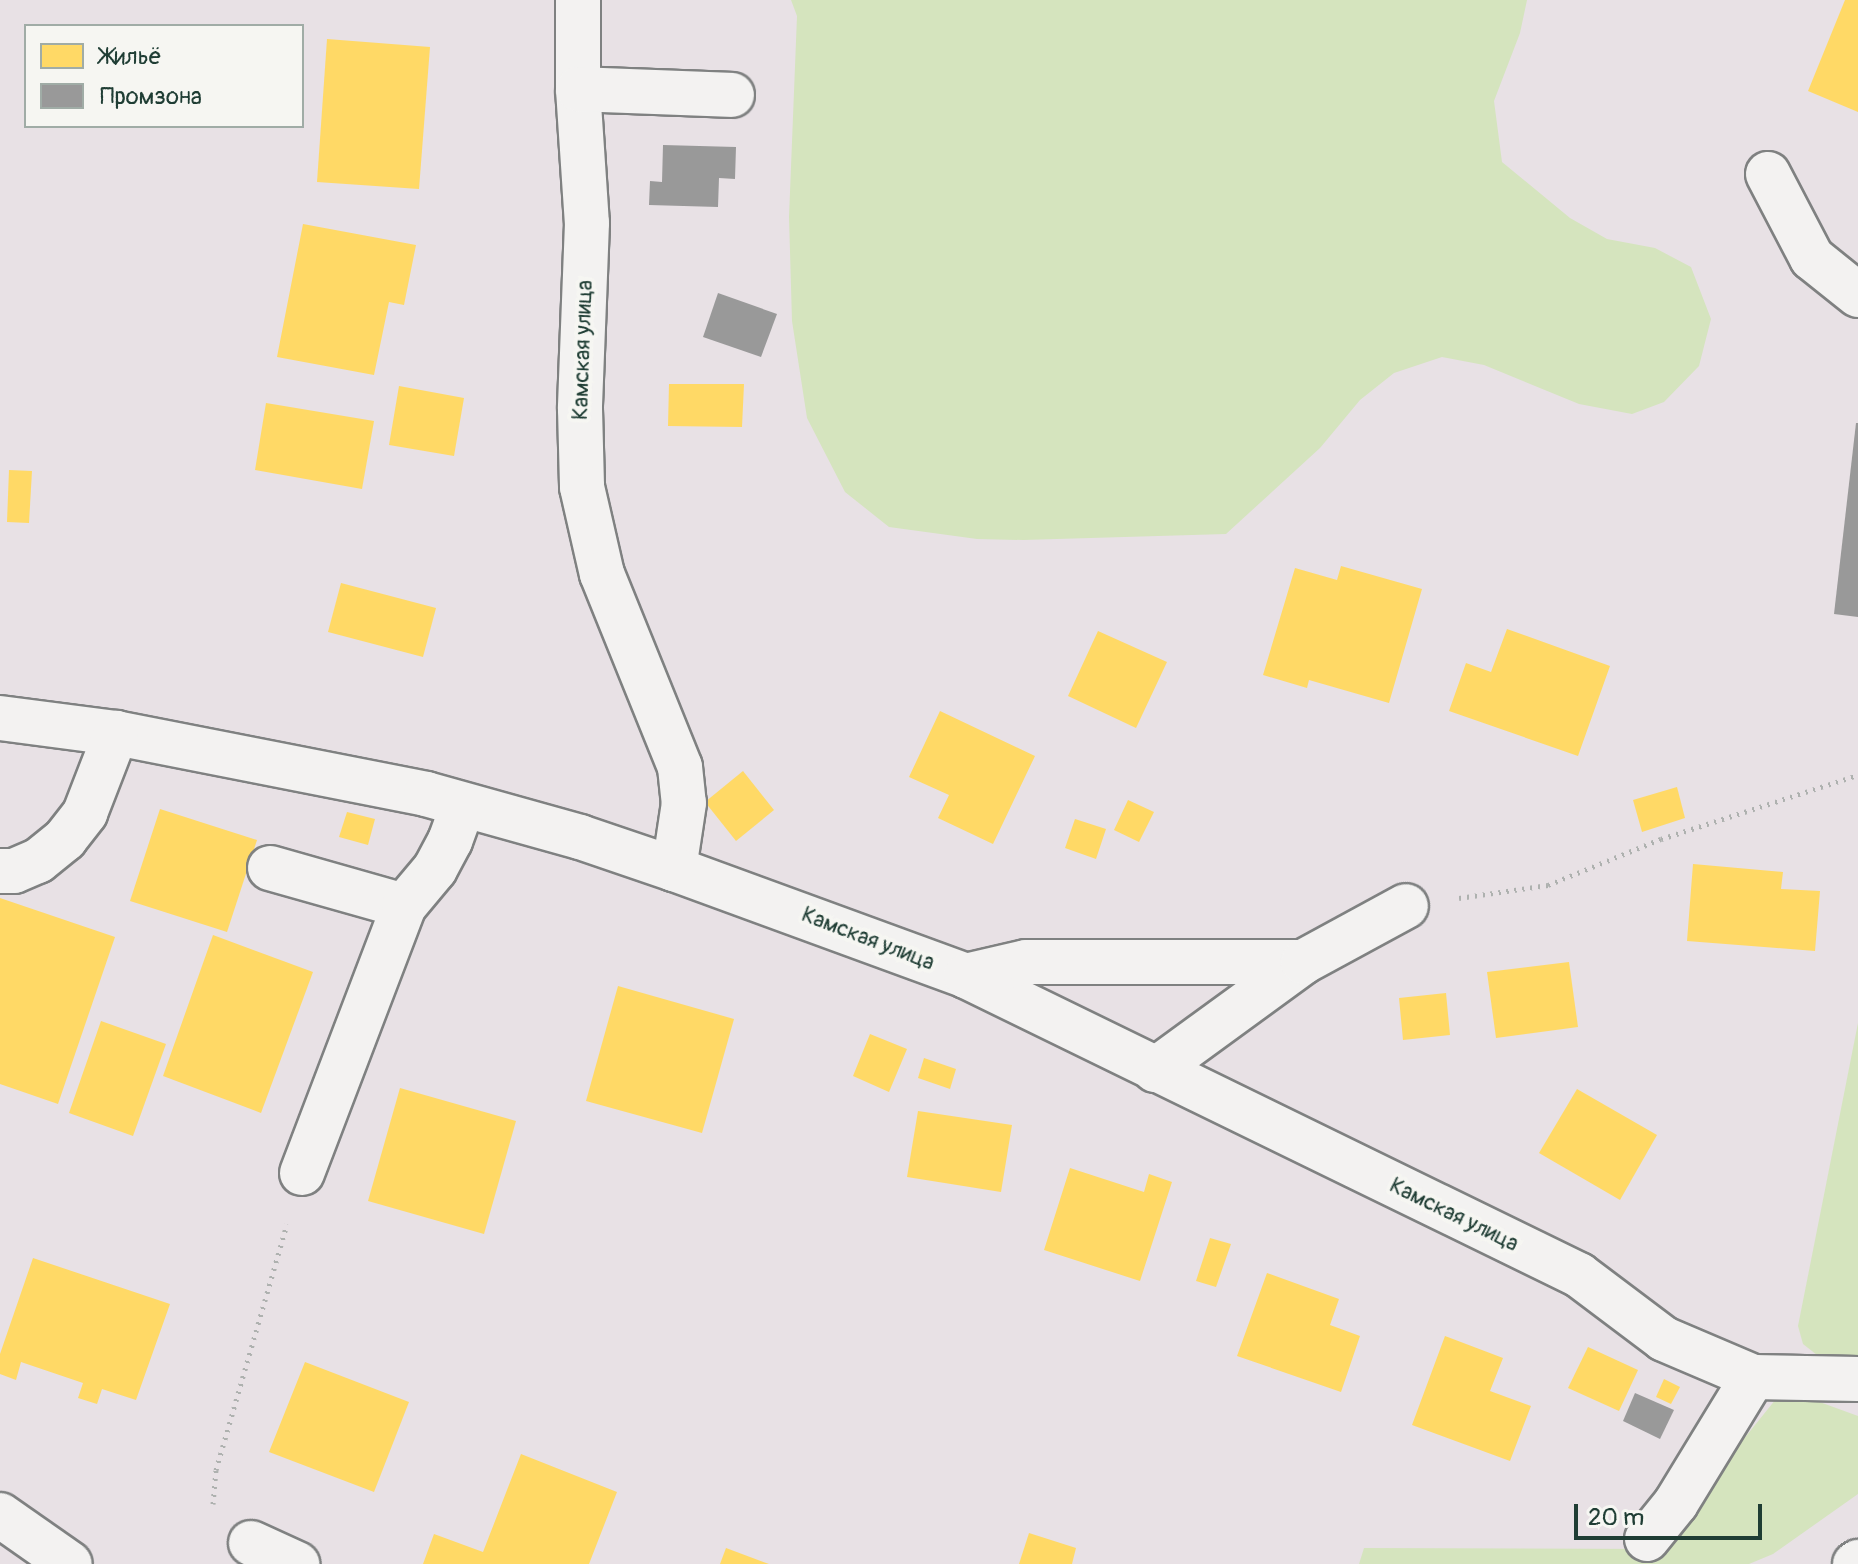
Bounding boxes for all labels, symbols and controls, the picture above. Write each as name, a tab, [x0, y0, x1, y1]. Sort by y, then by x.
legend	[24, 24, 304, 128]
text: Жильё	[100, 42, 162, 71]
text: Промзона	[100, 82, 202, 111]
street label: Камская улица	[567, 280, 599, 420]
street label: Камская улица	[798, 902, 938, 976]
street label: Камская улица	[1385, 1172, 1523, 1258]
scale bar	[1578, 1488, 1766, 1538]
text: 20 m	[1588, 1503, 1644, 1532]

